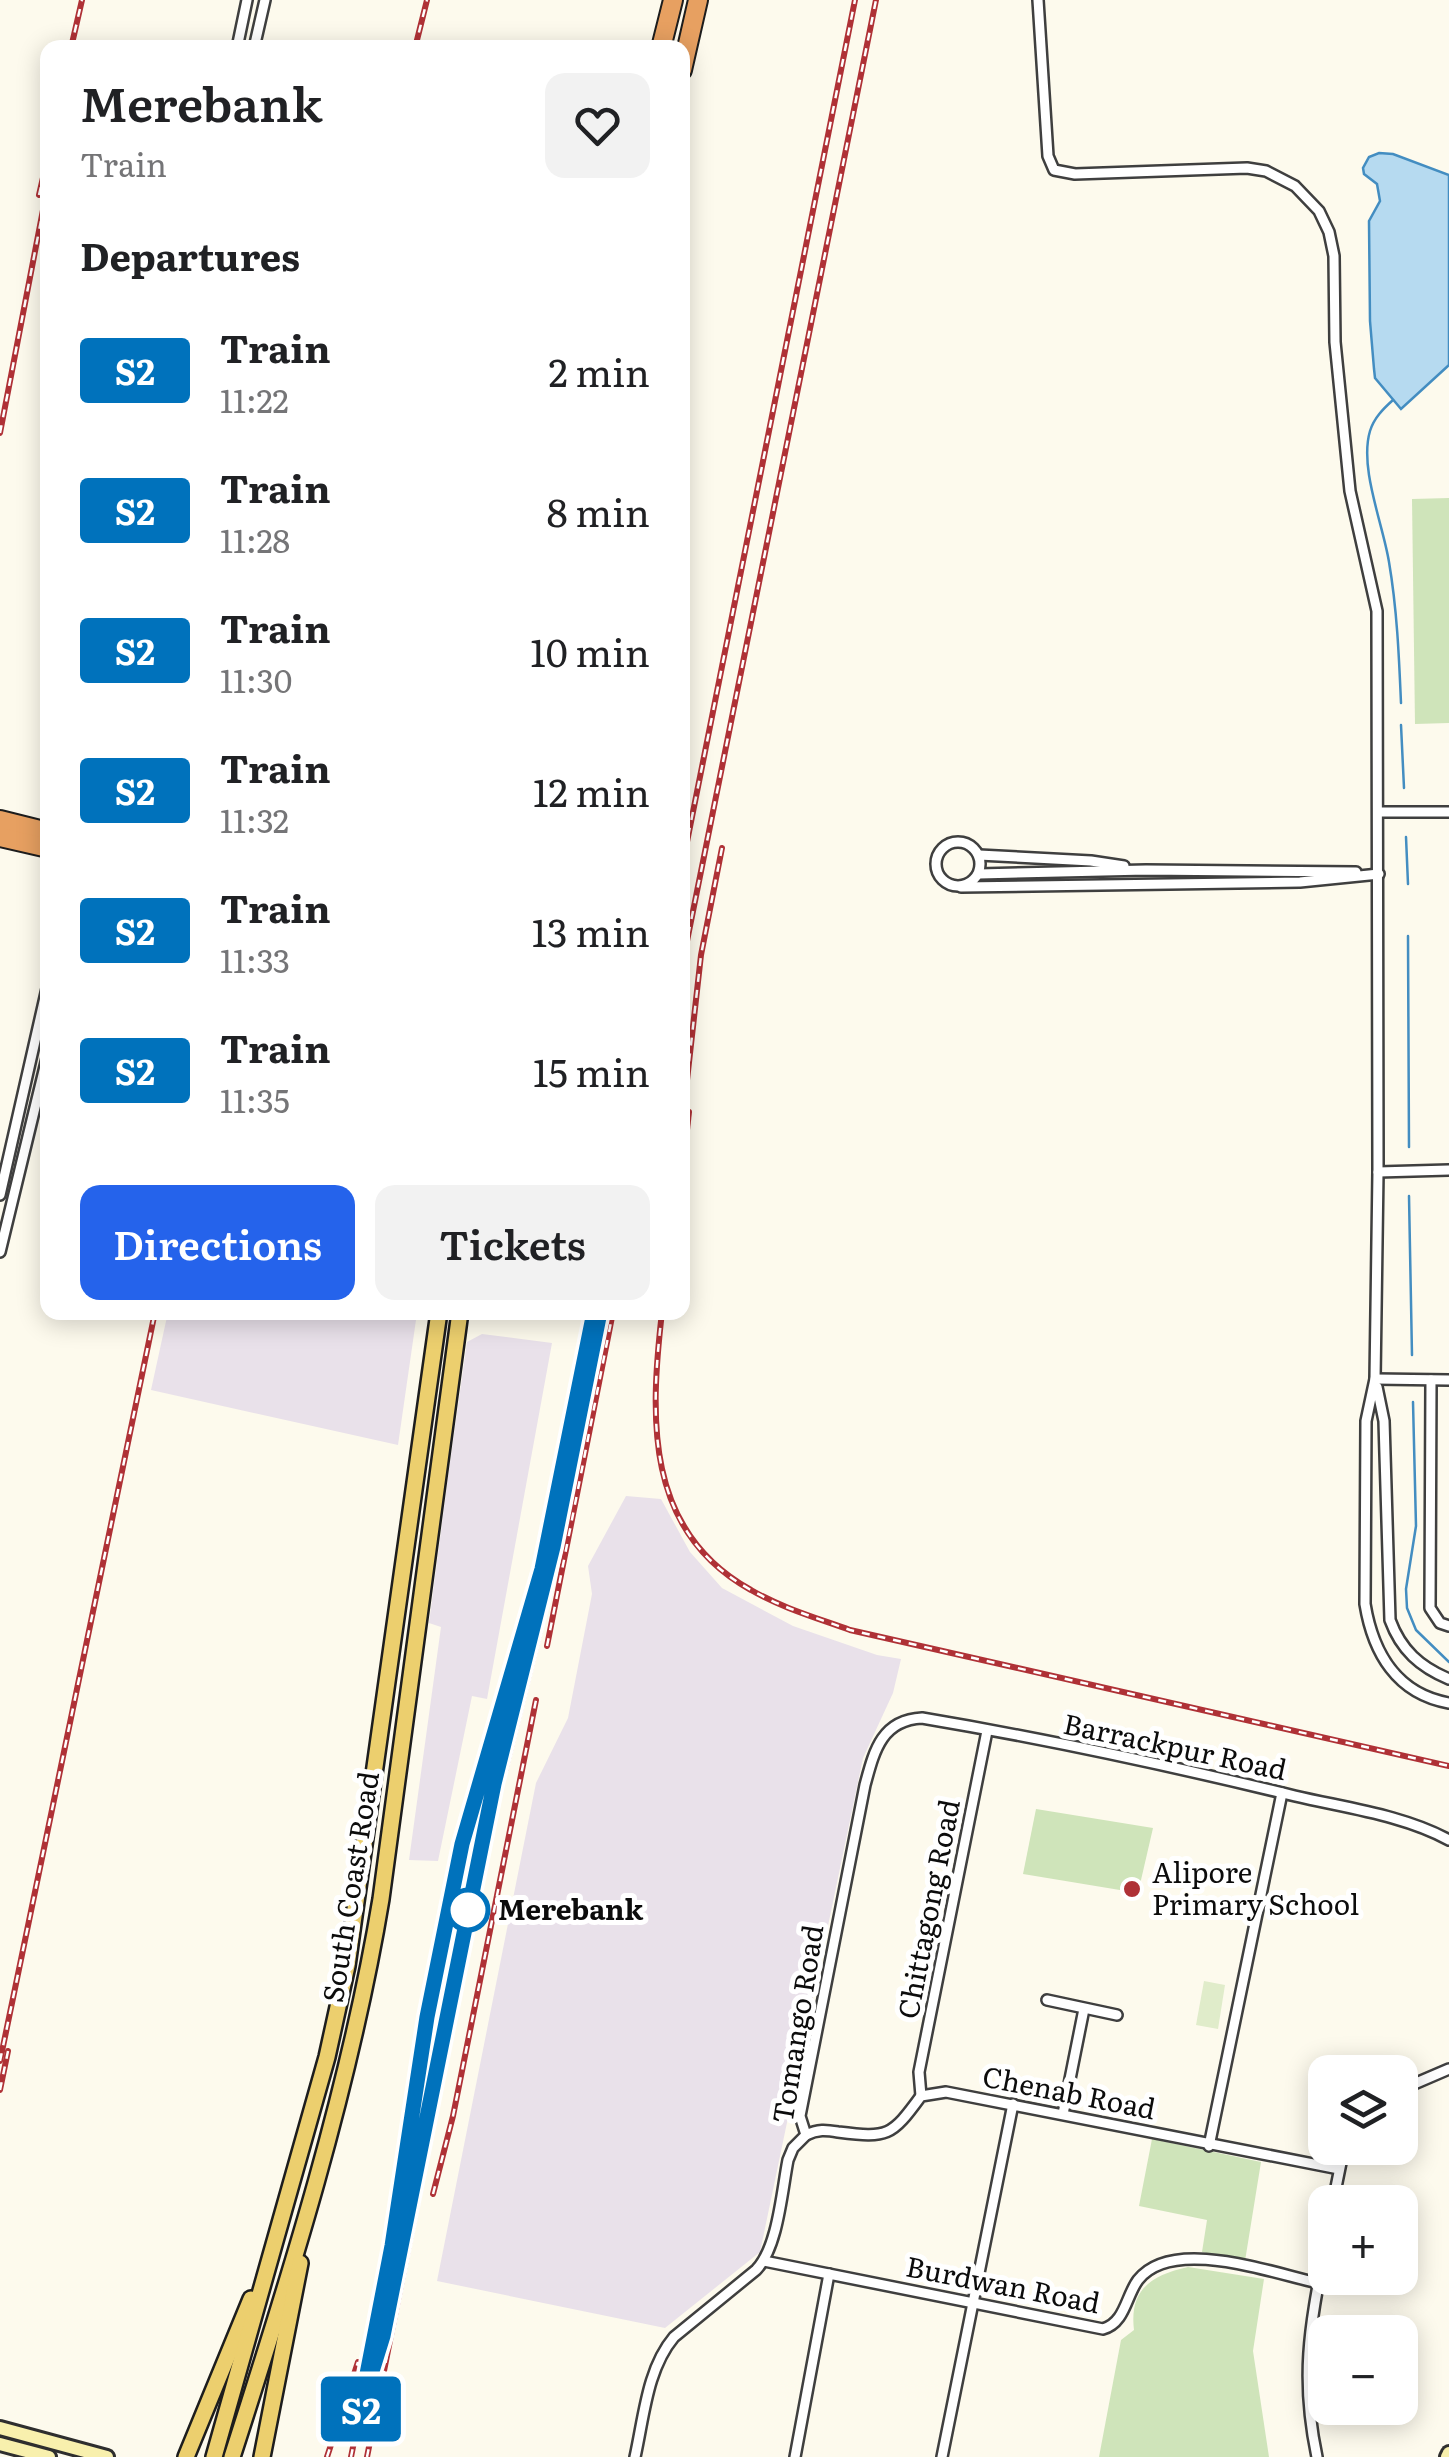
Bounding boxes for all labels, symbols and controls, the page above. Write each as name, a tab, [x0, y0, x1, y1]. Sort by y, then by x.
text: Merebank	[80, 66, 322, 137]
button: heart	[545, 73, 650, 178]
text: Train	[80, 139, 167, 187]
text: Departures	[80, 226, 300, 283]
text: Train	[220, 318, 331, 375]
text: 2 min	[548, 342, 650, 399]
text: S2	[115, 344, 155, 396]
text: 11:22	[220, 375, 289, 423]
text: Train	[220, 458, 331, 515]
text: 8 min	[547, 482, 650, 539]
text: S2	[115, 484, 155, 536]
text: 11:28	[220, 515, 290, 563]
text: Train	[220, 598, 331, 655]
text: 10 min	[530, 622, 650, 679]
text: S2	[115, 624, 155, 676]
text: 11:30	[220, 655, 292, 703]
text: Train	[220, 738, 331, 795]
text: 12 min	[533, 762, 650, 819]
text: S2	[115, 764, 155, 816]
text: 11:32	[220, 795, 289, 843]
text: Train	[220, 878, 331, 935]
text: 13 min	[532, 902, 650, 959]
text: S2	[115, 904, 155, 956]
text: 11:33	[220, 935, 290, 983]
text: Train	[220, 1018, 331, 1075]
text: 15 min	[533, 1042, 650, 1099]
text: S2	[115, 1044, 155, 1096]
text: 11:35	[220, 1075, 290, 1123]
button: Directions	[80, 1185, 355, 1300]
button: Tickets	[375, 1185, 650, 1300]
street label: Barrackpur Road	[1060, 1701, 1291, 1789]
street label: South Coast Road	[310, 1768, 388, 2005]
street label: Chittagong Road	[885, 1795, 969, 2022]
place label: Alipore Primary School	[1152, 1850, 1359, 1924]
marker: Alipore Primary School	[1121, 1878, 1143, 1900]
place label: Merebank	[498, 1887, 643, 1929]
marker: Merebank	[447, 1889, 489, 1931]
street label: Tomango Road	[760, 1921, 832, 2126]
street label: Chenab Road	[979, 2054, 1159, 2128]
map controls	[1308, 2055, 1418, 2425]
button: layers	[1308, 2055, 1418, 2165]
button: +	[1308, 2185, 1418, 2295]
street label: Burdwan Road	[903, 2244, 1104, 2322]
button: −	[1308, 2315, 1418, 2425]
line badge: S2	[316, 2376, 406, 2442]
text: S2	[341, 2383, 381, 2435]

